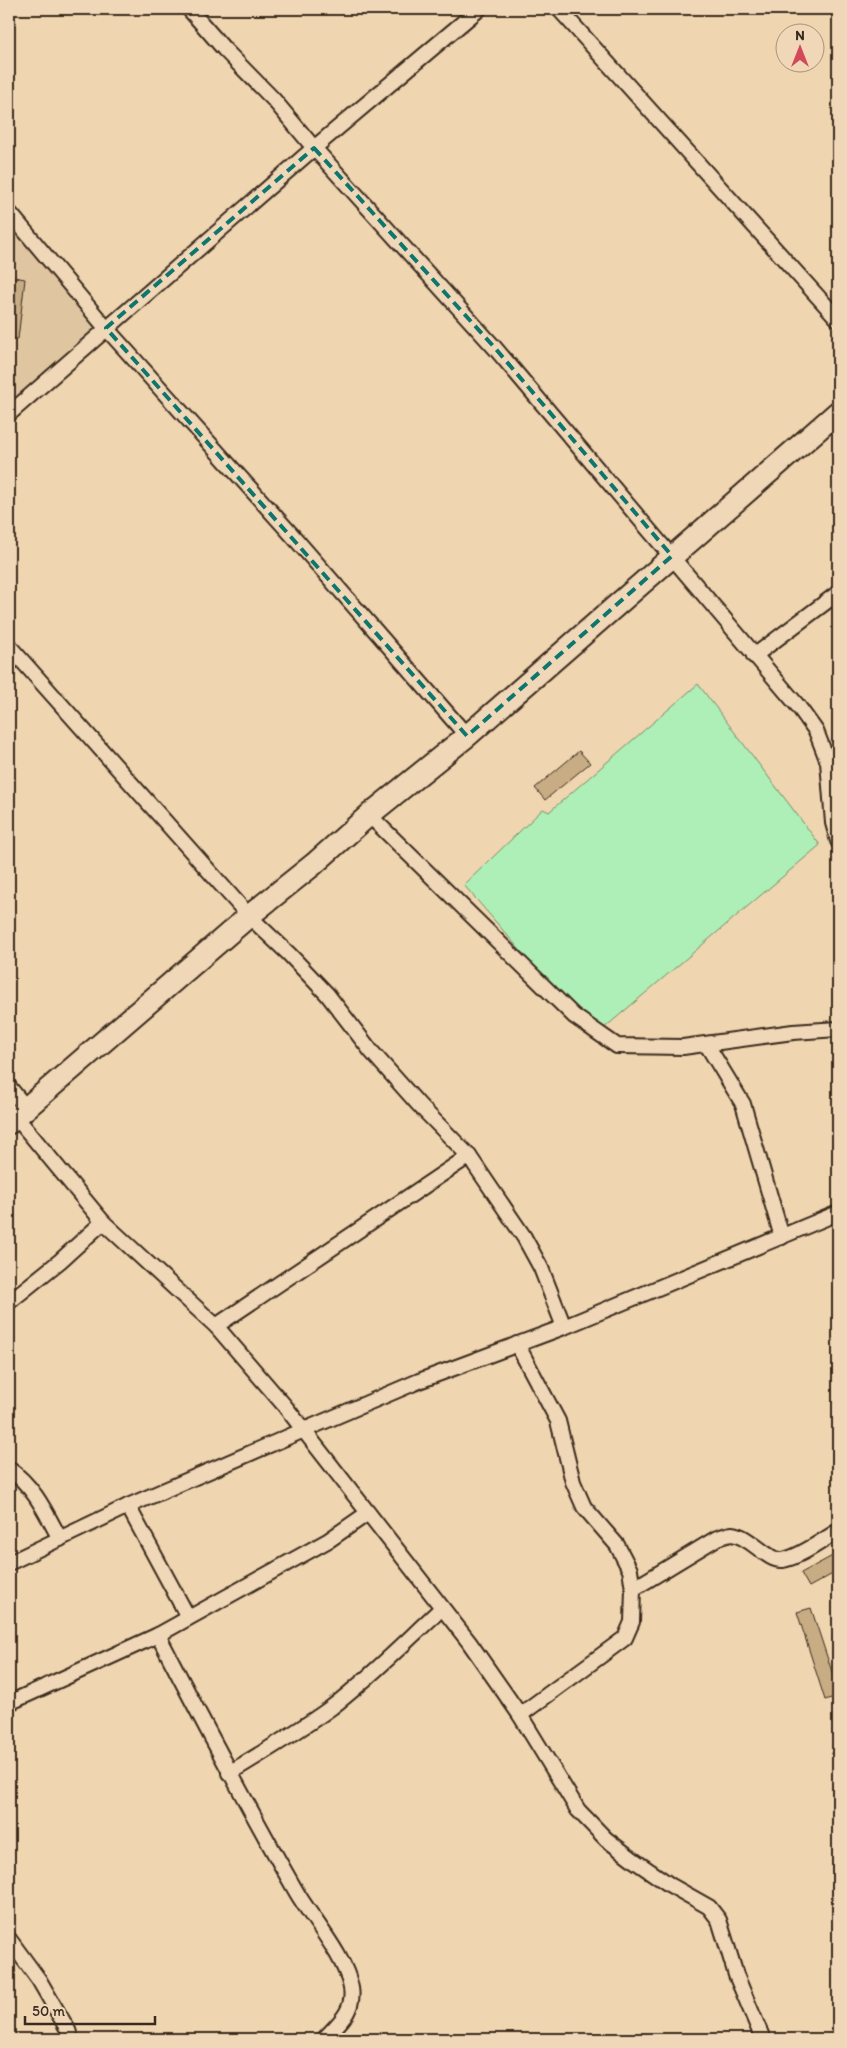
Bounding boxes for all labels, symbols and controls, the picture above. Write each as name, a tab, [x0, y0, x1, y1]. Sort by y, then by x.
north arrow	[774, 22, 824, 72]
text: N	[795, 27, 805, 44]
scale bar	[25, 1993, 155, 2025]
text: 50 m	[32, 2002, 65, 2020]

